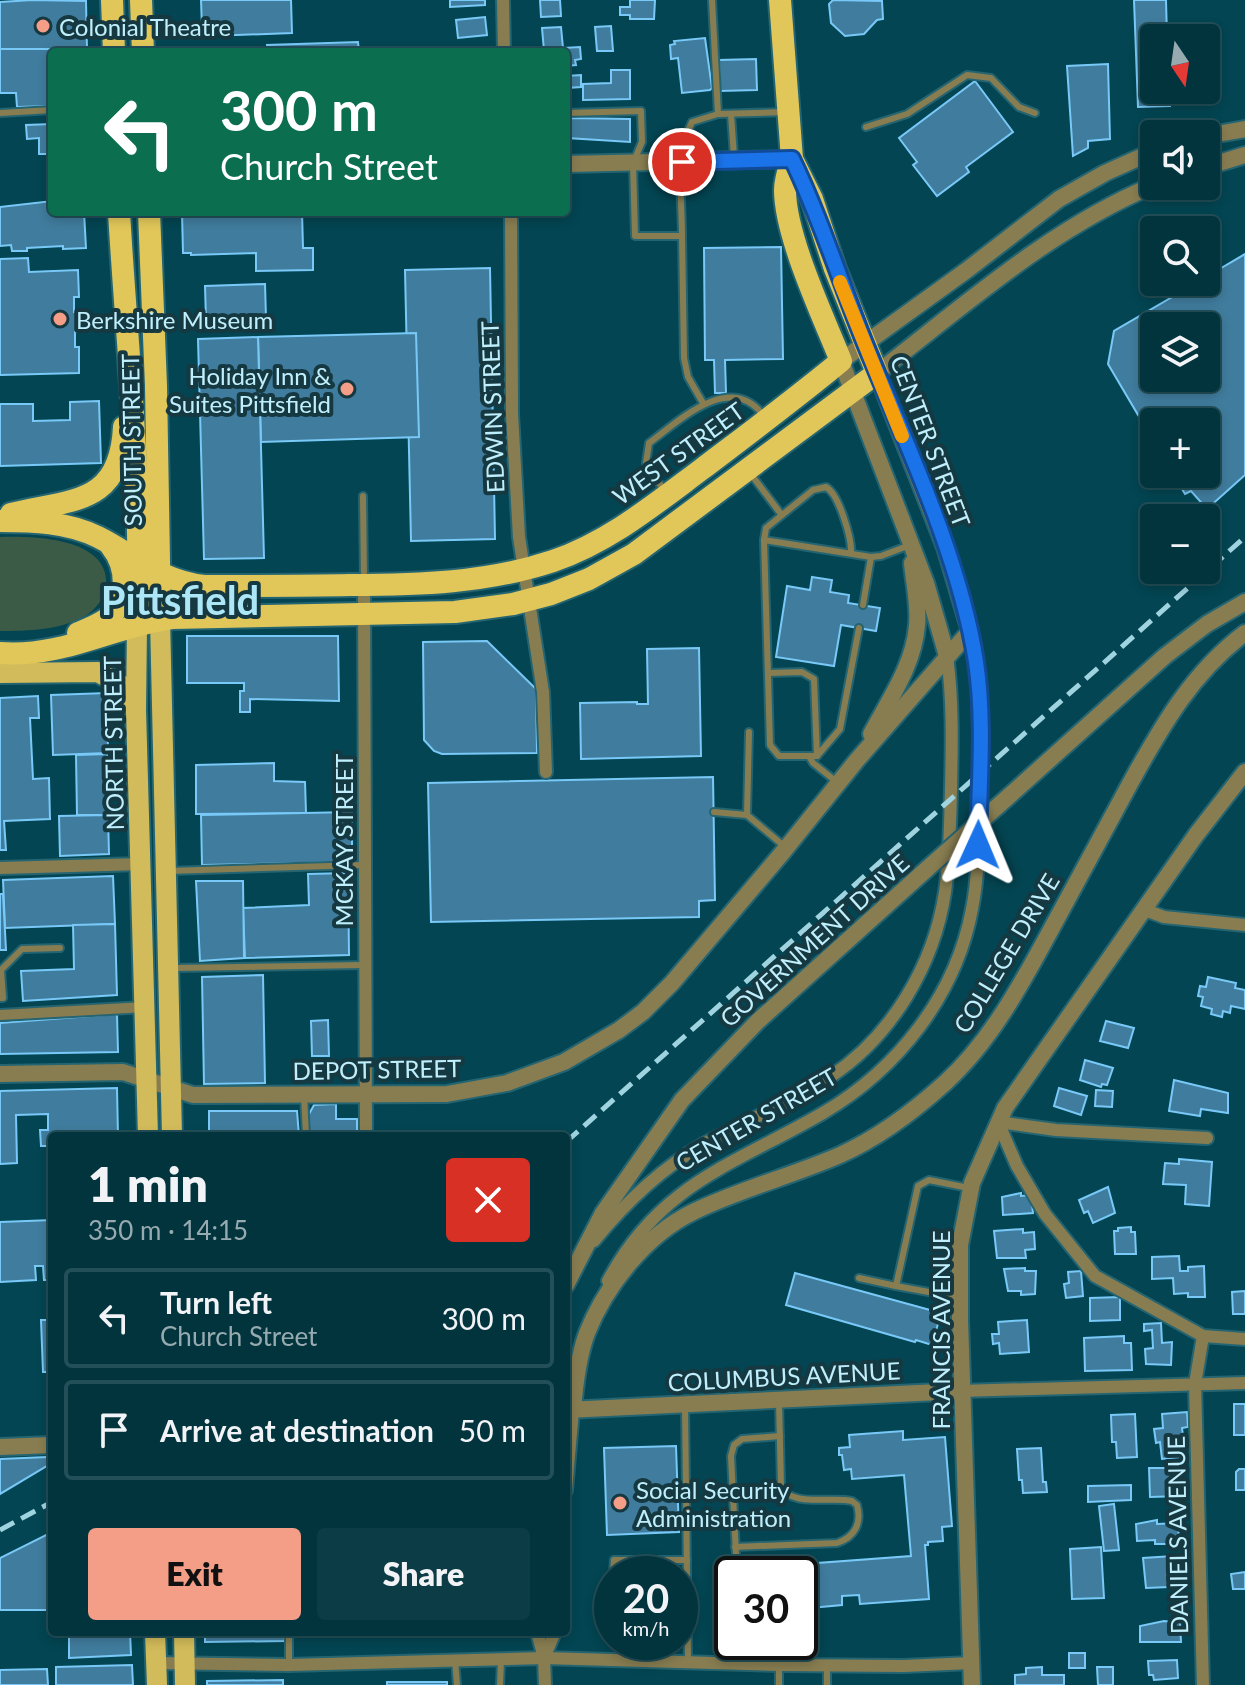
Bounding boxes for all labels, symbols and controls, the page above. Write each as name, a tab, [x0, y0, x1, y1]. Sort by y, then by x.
place label: Colonial Theatre	[59, 12, 231, 41]
marker: Colonial Theatre	[34, 17, 52, 35]
north arrow	[1140, 24, 1220, 104]
map controls	[1140, 24, 1220, 584]
text: 300 m	[220, 76, 378, 143]
icon: left	[88, 80, 192, 184]
button: sound	[1140, 120, 1220, 200]
pin	[648, 128, 716, 196]
icon: arrive	[660, 140, 704, 184]
text: Church Street	[220, 144, 438, 188]
button: search	[1140, 216, 1220, 296]
place label: Berkshire Museum	[76, 305, 273, 334]
marker: Berkshire Museum	[51, 310, 69, 328]
button: layers	[1140, 312, 1220, 392]
street label: EDWIN STREET	[475, 321, 509, 493]
street label: CENTER STREET	[885, 351, 977, 531]
street label: SOUTH STREET	[115, 353, 147, 527]
place label: Holiday Inn & Suites Pittsfield	[169, 361, 331, 418]
marker: Holiday Inn & Suites Pittsfield	[338, 380, 356, 398]
street label: WEST STREET	[607, 396, 749, 510]
button: +	[1140, 408, 1220, 488]
button: −	[1140, 504, 1220, 584]
district label: Pittsfield	[101, 576, 259, 624]
street label: NORTH STREET	[97, 655, 129, 831]
street label: MCKAY STREET	[329, 753, 358, 927]
position arrow	[936, 803, 1020, 887]
street label: GOVERNMENT DRIVE	[714, 848, 914, 1032]
street label: COLLEGE DRIVE	[947, 868, 1065, 1038]
street label: DEPOT STREET	[292, 1053, 462, 1085]
street label: CENTER STREET	[670, 1061, 842, 1177]
text: 1 min	[88, 1155, 208, 1212]
button: close	[446, 1158, 530, 1242]
text: 350 m · 14:15	[88, 1214, 248, 1246]
street label: FRANCIS AVENUE	[926, 1230, 955, 1430]
text: Turn left	[160, 1284, 272, 1320]
icon: left	[92, 1296, 136, 1340]
text: 300 m	[441, 1300, 526, 1336]
text: Church Street	[160, 1320, 317, 1352]
street label: COLUMBUS AVENUE	[667, 1355, 901, 1397]
icon: arrive	[92, 1408, 136, 1452]
text: Arrive at destination	[160, 1412, 434, 1448]
text: 50 m	[459, 1412, 526, 1448]
street label: DANIELS AVENUE	[1161, 1435, 1193, 1635]
place label: Social Security Administration	[636, 1475, 791, 1532]
marker: Social Security Administration	[611, 1494, 629, 1512]
button: Exit	[88, 1528, 301, 1620]
button: Share	[317, 1528, 530, 1620]
speed limit sign: 30	[714, 1556, 818, 1660]
text: 20	[623, 1574, 669, 1622]
text: km/h	[623, 1616, 669, 1640]

